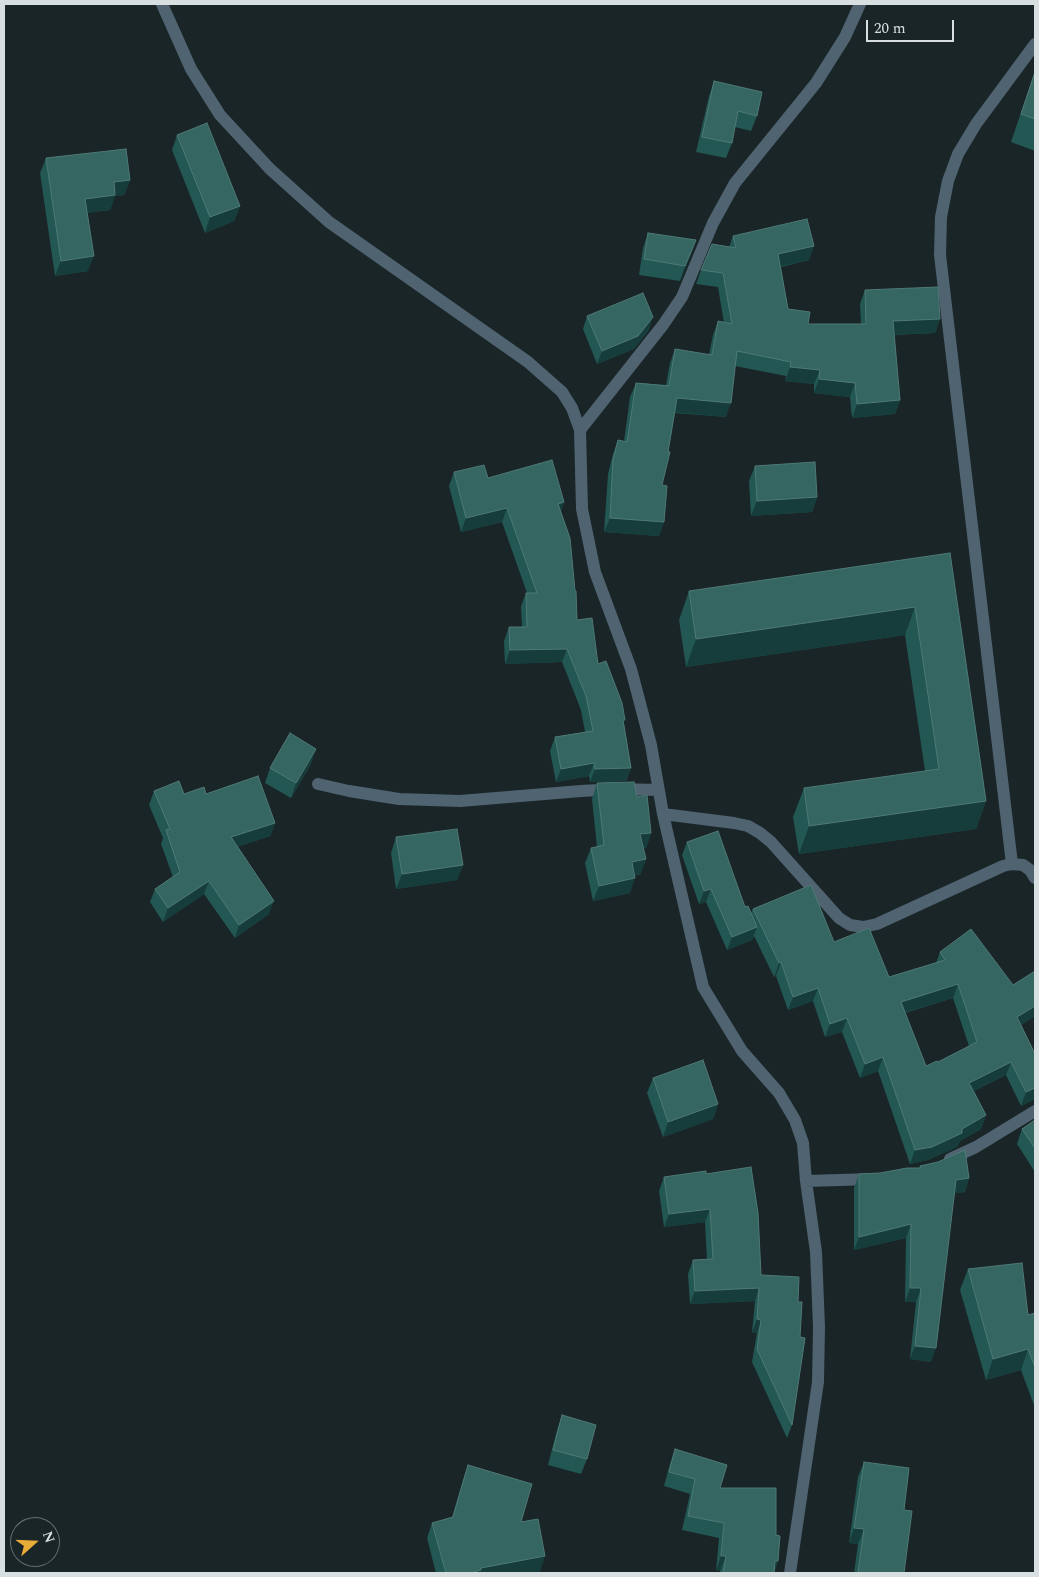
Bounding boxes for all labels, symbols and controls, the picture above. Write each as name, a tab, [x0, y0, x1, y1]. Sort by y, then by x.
scale bar	[869, 10, 956, 42]
text: 20 m	[874, 17, 906, 40]
north arrow	[10, 1517, 60, 1567]
text: N	[37, 1528, 60, 1546]

